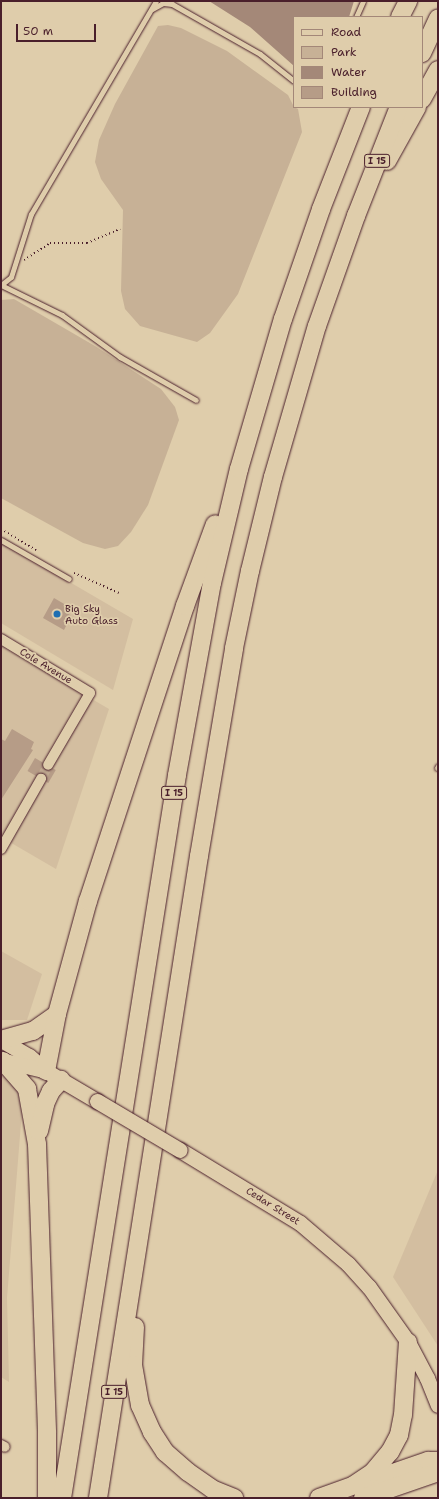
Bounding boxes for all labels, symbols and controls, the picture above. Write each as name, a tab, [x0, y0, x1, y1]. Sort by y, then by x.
scale bar	[18, 16, 98, 42]
legend	[293, 16, 423, 108]
text: 50 m	[23, 23, 53, 39]
text: Road	[331, 24, 361, 40]
text: Park	[331, 44, 357, 60]
text: Water	[331, 64, 366, 80]
text: Building	[331, 84, 377, 100]
road number: I 15	[364, 154, 390, 168]
place label: Big Sky Auto Glass	[65, 602, 118, 626]
marker: Big Sky Auto Glass	[52, 609, 62, 619]
street label: Cole Avenue	[18, 646, 74, 686]
road number: I 15	[161, 786, 187, 800]
street label: Cedar Street	[244, 1185, 302, 1227]
road number: I 15	[101, 1385, 127, 1399]

